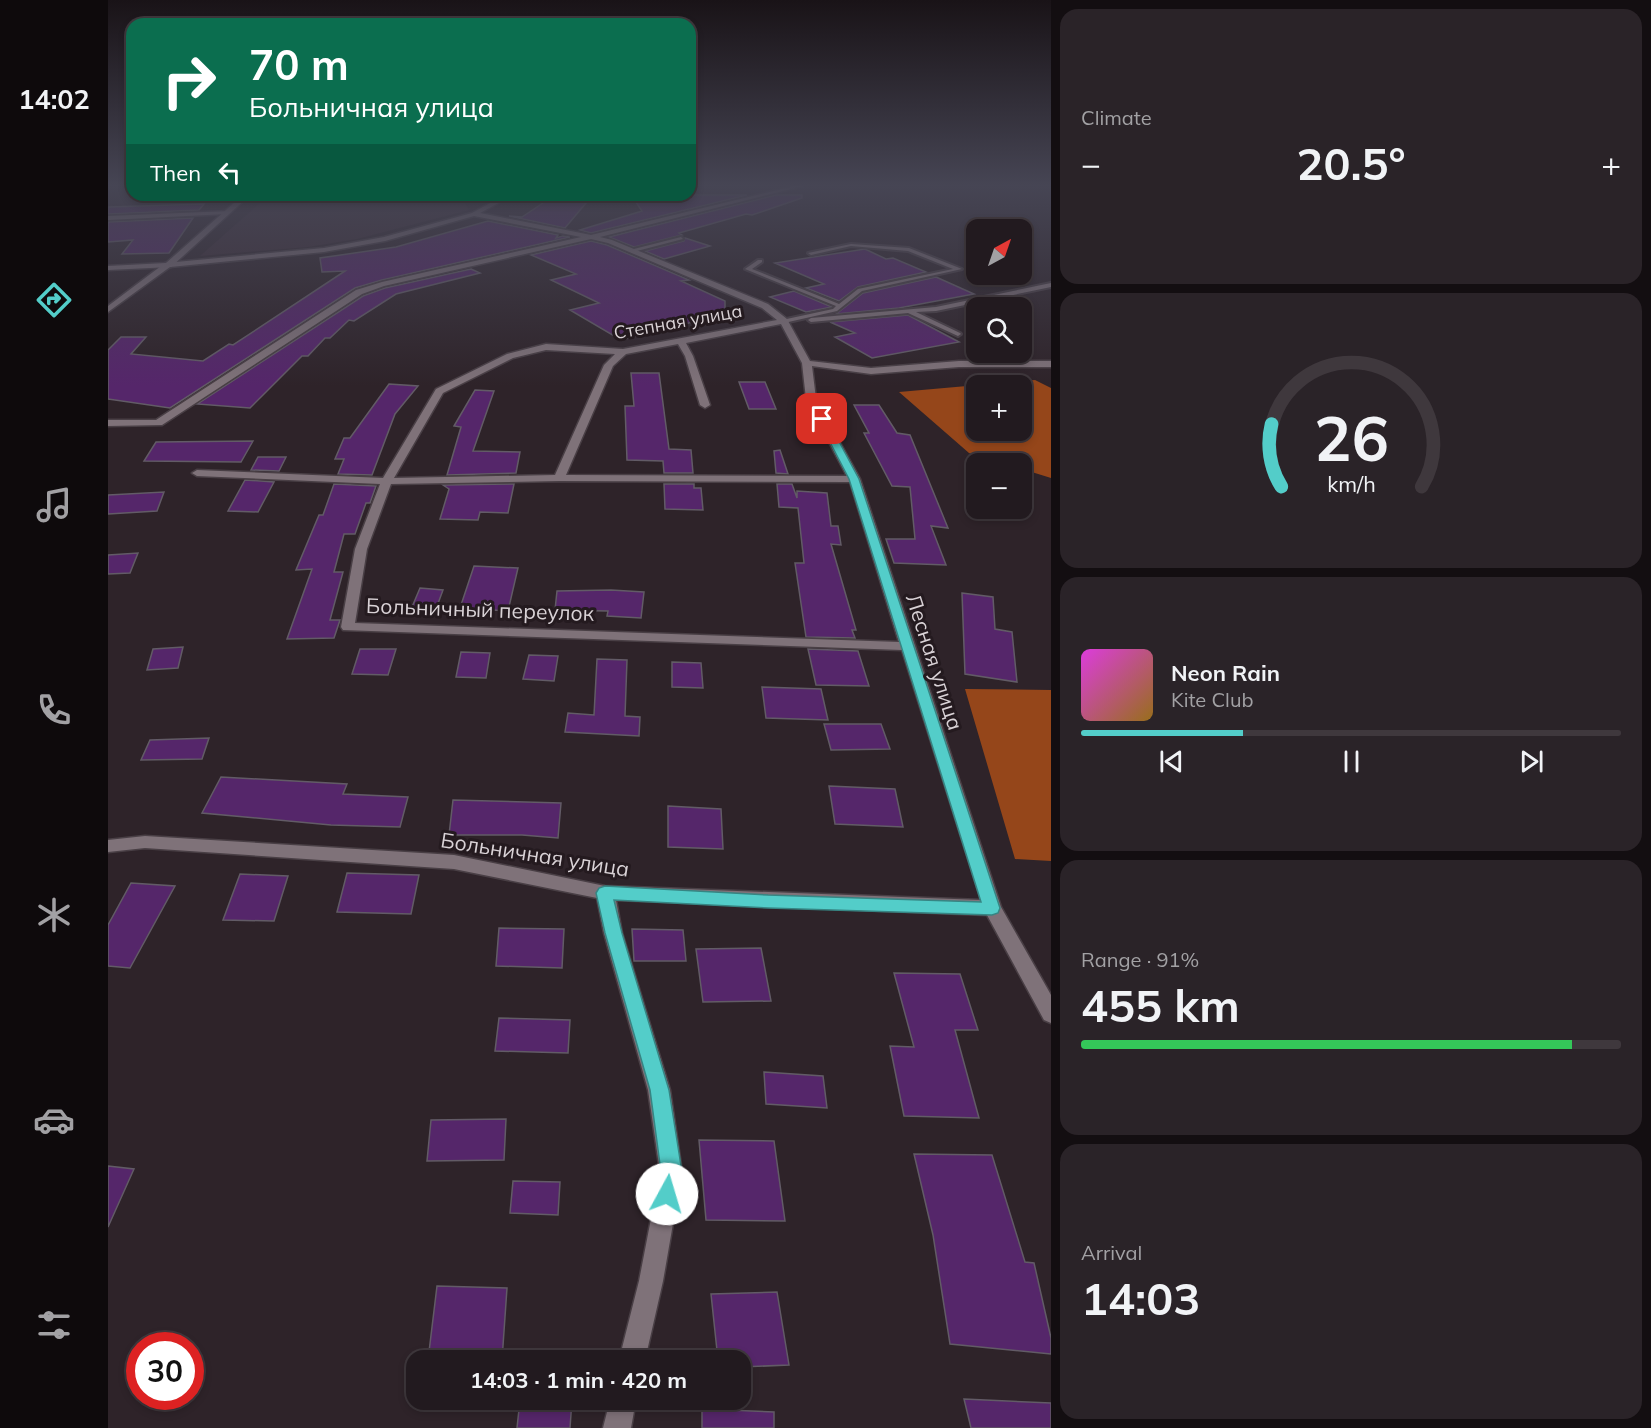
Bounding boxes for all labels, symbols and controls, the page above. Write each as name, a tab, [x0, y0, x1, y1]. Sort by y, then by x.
text: 70 m	[249, 38, 349, 91]
icon: right	[150, 42, 228, 120]
text: 14:02	[18, 82, 90, 116]
text: Больничная улица	[249, 90, 494, 124]
text: Climate	[1081, 105, 1152, 130]
text: 20.5°	[1296, 135, 1406, 191]
text: −	[1081, 143, 1101, 184]
text: +	[1601, 143, 1621, 184]
icon: left	[213, 156, 246, 189]
text: Then	[150, 159, 201, 187]
north arrow	[966, 219, 1032, 285]
map controls	[966, 219, 1032, 519]
icon: directions	[33, 279, 75, 321]
button: search	[966, 297, 1032, 363]
street label: Степная улица	[612, 299, 744, 344]
button: +	[966, 375, 1032, 441]
pin	[796, 393, 847, 444]
text: 26	[1314, 398, 1388, 477]
icon: arrive	[805, 402, 838, 435]
button: −	[966, 453, 1032, 519]
text: km/h	[1327, 471, 1375, 498]
icon: music	[33, 484, 75, 526]
street label: Лесная улица	[901, 590, 969, 733]
street label: Больничный переулок	[366, 592, 595, 626]
text: Neon Rain	[1171, 659, 1280, 687]
text: Kite Club	[1171, 687, 1253, 712]
icon: phone	[33, 689, 75, 731]
icon: previous	[1155, 745, 1188, 778]
icon: pause	[1335, 745, 1368, 778]
icon: next	[1515, 745, 1548, 778]
street label: Больничная улица	[439, 826, 631, 882]
icon: climate	[33, 894, 75, 936]
text: Range · 91%	[1081, 947, 1199, 972]
text: 455 km	[1081, 977, 1240, 1033]
icon: car	[33, 1099, 75, 1141]
position arrow	[635, 1162, 699, 1226]
text: Arrival	[1081, 1240, 1142, 1265]
text: 14:03	[1081, 1270, 1200, 1326]
icon: filters	[33, 1304, 75, 1346]
speed limit sign: 30	[126, 1332, 204, 1410]
text: 14:03 · 1 min · 420 m	[470, 1366, 687, 1394]

